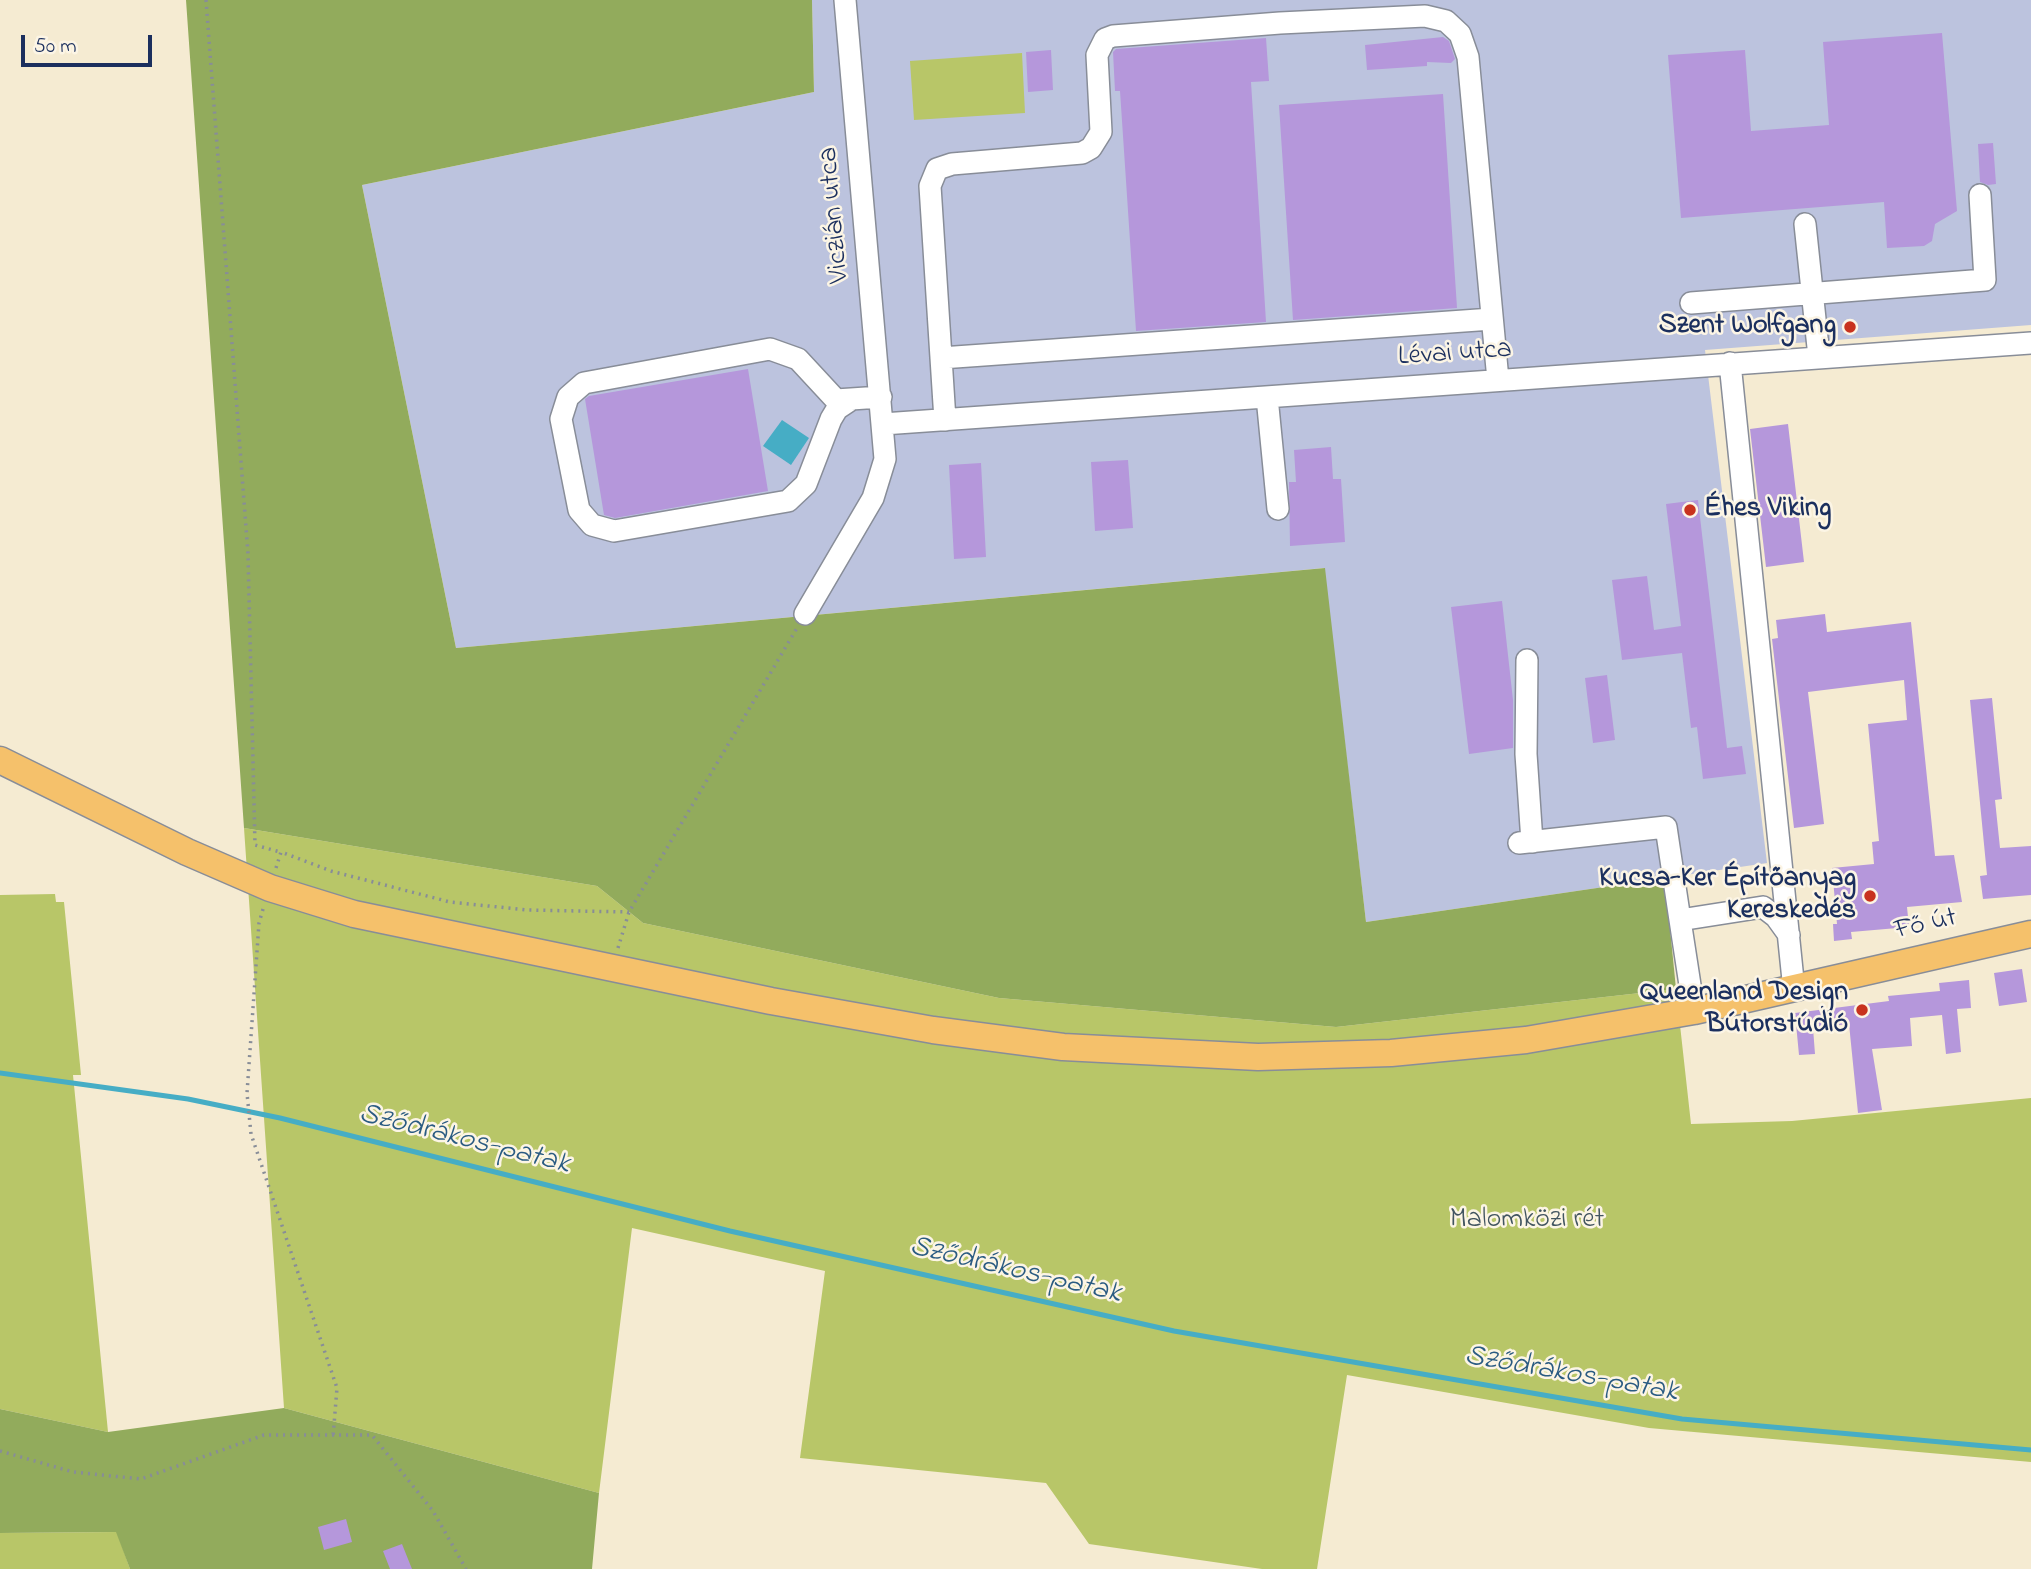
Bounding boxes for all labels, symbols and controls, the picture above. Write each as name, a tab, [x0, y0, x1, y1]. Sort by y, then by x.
scale bar	[24, 21, 156, 65]
text: 50 m	[34, 32, 77, 62]
street label: Viczián utca	[813, 145, 859, 285]
place label: Szent Wolfgang	[1659, 310, 1836, 344]
marker: Szent Wolfgang	[1842, 319, 1858, 335]
street label: Lévai utca	[1397, 334, 1513, 376]
place label: Éhes Viking	[1704, 493, 1831, 527]
marker: Éhes Viking	[1682, 502, 1698, 518]
place label: Kucsa-Ker Építőanyag Kereskedés	[1599, 863, 1856, 929]
marker: Kucsa-Ker Építőanyag Kereskedés	[1862, 888, 1878, 904]
street label: Fő út	[1892, 903, 1960, 949]
place label: Queenland Design Bútorstúdió	[1640, 977, 1848, 1043]
marker: Queenland Design Bútorstúdió	[1854, 1002, 1870, 1018]
water label: Sződrákos-patak	[355, 1097, 573, 1185]
park label: Malomközi rét	[1450, 1204, 1604, 1238]
water label: Sződrákos-patak	[906, 1230, 1124, 1314]
water label: Sződrákos-patak	[1462, 1340, 1680, 1412]

